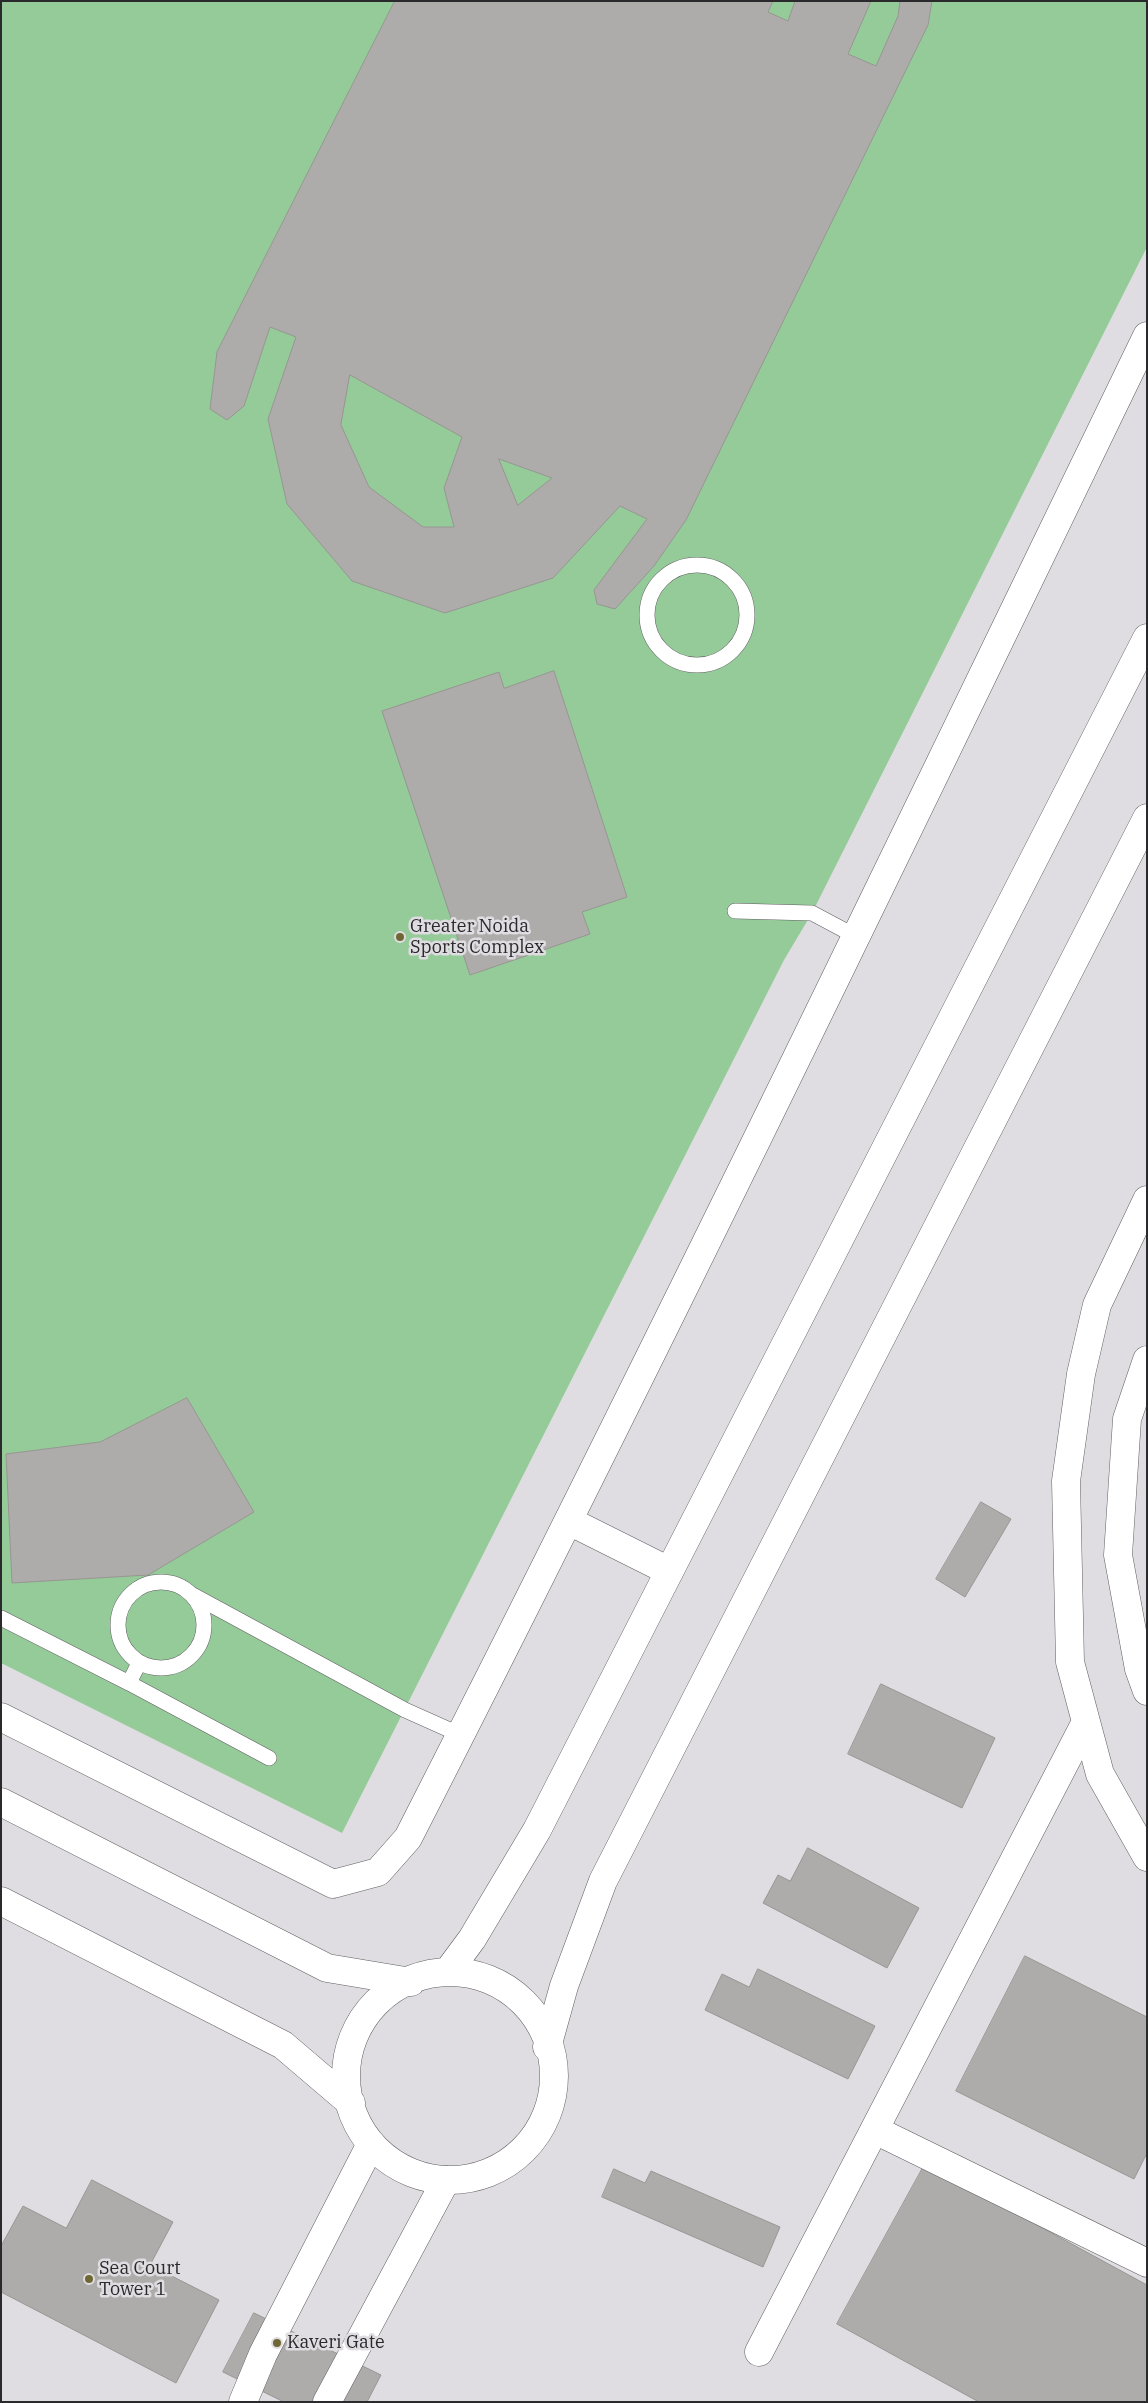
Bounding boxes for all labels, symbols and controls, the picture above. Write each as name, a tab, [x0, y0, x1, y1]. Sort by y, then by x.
place label: Greater Noida Sports Complex	[410, 916, 544, 959]
marker: Greater Noida Sports Complex	[394, 931, 406, 943]
place label: Sea Court Tower 1	[99, 2258, 181, 2300]
marker: Sea Court Tower 1	[83, 2273, 95, 2285]
place label: Kaveri Gate	[287, 2332, 385, 2354]
marker: Kaveri Gate	[271, 2337, 283, 2349]

